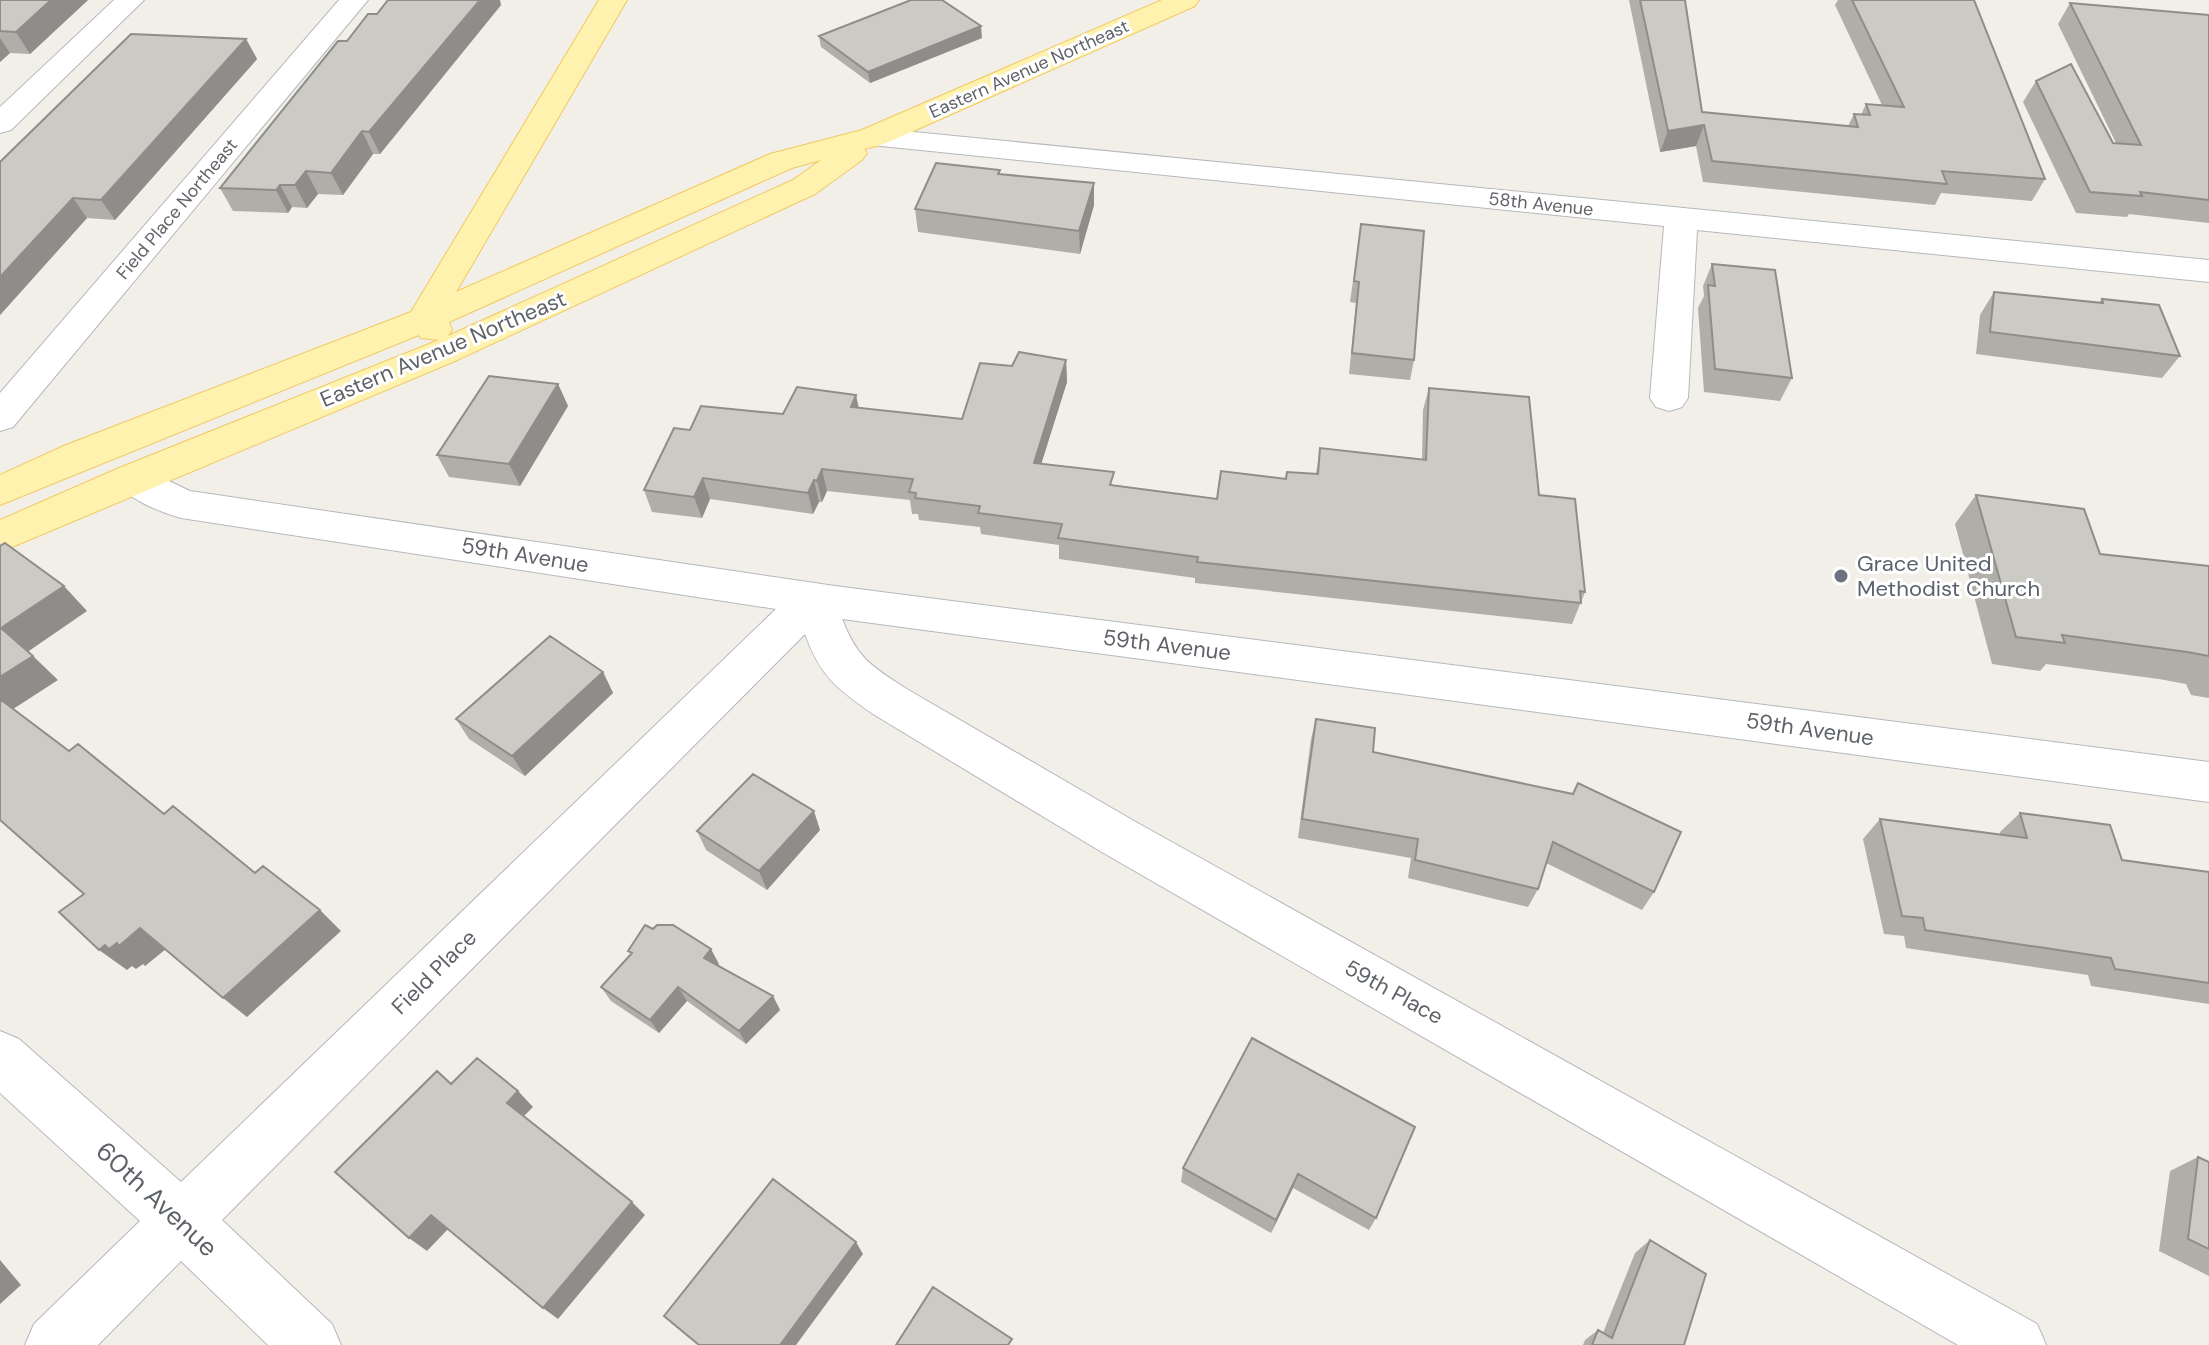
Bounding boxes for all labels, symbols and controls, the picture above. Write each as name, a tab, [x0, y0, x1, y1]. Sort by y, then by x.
street label: Eastern Avenue Northeast	[925, 14, 1133, 124]
street label: Field Place Northeast	[111, 134, 243, 284]
street label: 58th Avenue	[1487, 187, 1595, 221]
street label: Eastern Avenue Northeast	[316, 284, 570, 414]
street label: 59th Avenue	[459, 531, 591, 579]
place label: Grace United Methodist Church	[1857, 549, 2040, 603]
marker: Grace United Methodist Church	[1832, 567, 1850, 585]
street label: 59th Avenue	[1101, 623, 1233, 667]
street label: 59th Avenue	[1744, 706, 1876, 752]
street label: Field Place	[385, 923, 483, 1021]
street label: 59th Place	[1340, 953, 1448, 1031]
street label: 60th Avenue	[89, 1134, 225, 1264]

